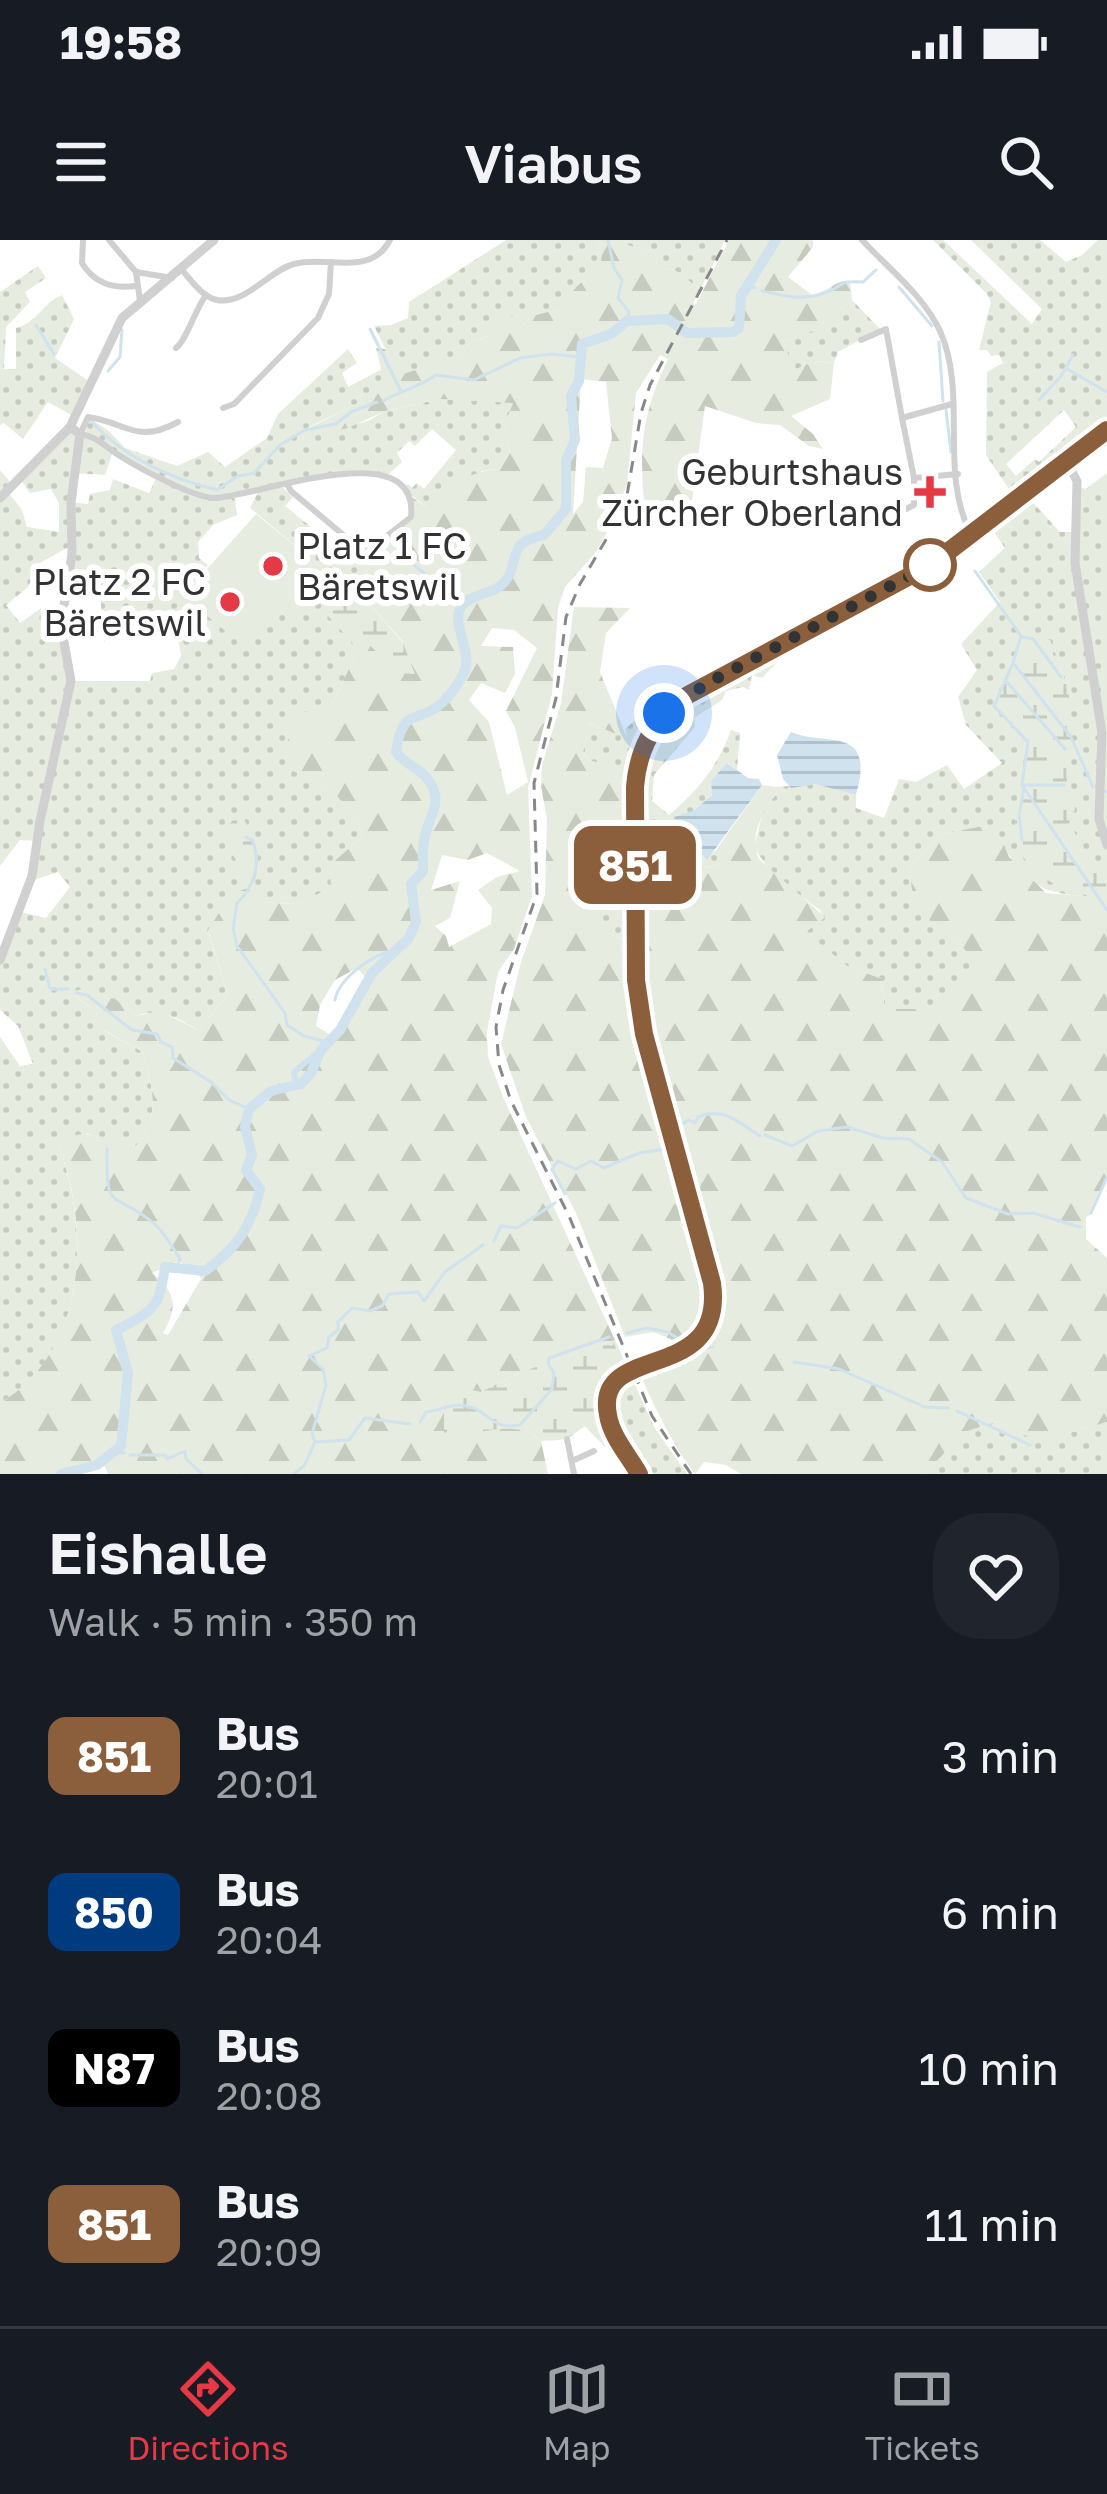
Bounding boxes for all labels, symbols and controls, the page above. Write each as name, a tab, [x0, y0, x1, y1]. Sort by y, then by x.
text: 19:58	[60, 15, 182, 69]
icon: menu	[48, 129, 114, 195]
icon: search	[993, 129, 1059, 195]
text: Viabus	[465, 130, 642, 195]
place label: Geburtshaus Zürcher Oberland	[601, 450, 903, 534]
marker: Geburtshaus Zürcher Oberland	[914, 476, 946, 508]
place label: Platz 1 FC Bäretswil	[297, 524, 467, 608]
unlabelled marker	[905, 540, 955, 590]
marker: Platz 1 FC Bäretswil	[260, 553, 286, 579]
place label: Platz 2 FC Bäretswil	[33, 560, 206, 644]
marker: Platz 2 FC Bäretswil	[217, 589, 243, 615]
your location	[634, 683, 694, 743]
line badge: 851	[566, 826, 704, 904]
text: 851	[598, 840, 672, 890]
button: heart	[933, 1513, 1059, 1639]
text: Eishalle	[48, 1518, 267, 1587]
text: Walk · 5 min · 350 m	[48, 1598, 418, 1645]
text: Bus	[216, 1706, 300, 1760]
text: 3 min	[942, 1729, 1059, 1783]
text: 851	[77, 1731, 151, 1781]
text: 20:01	[216, 1760, 318, 1807]
text: Bus	[216, 1862, 300, 1916]
text: 6 min	[941, 1885, 1059, 1939]
text: 850	[74, 1887, 154, 1937]
text: 20:04	[216, 1916, 322, 1963]
text: Bus	[216, 2018, 300, 2072]
text: 10 min	[918, 2041, 1059, 2095]
text: N87	[73, 2043, 155, 2093]
text: 20:08	[216, 2072, 322, 2119]
text: Bus	[216, 2174, 300, 2228]
text: 11 min	[925, 2197, 1059, 2251]
text: 851	[77, 2199, 151, 2249]
text: 20:09	[216, 2228, 322, 2275]
tab: Directions	[127, 2356, 288, 2467]
tab: Map	[543, 2356, 610, 2467]
tab: Tickets	[865, 2356, 980, 2467]

